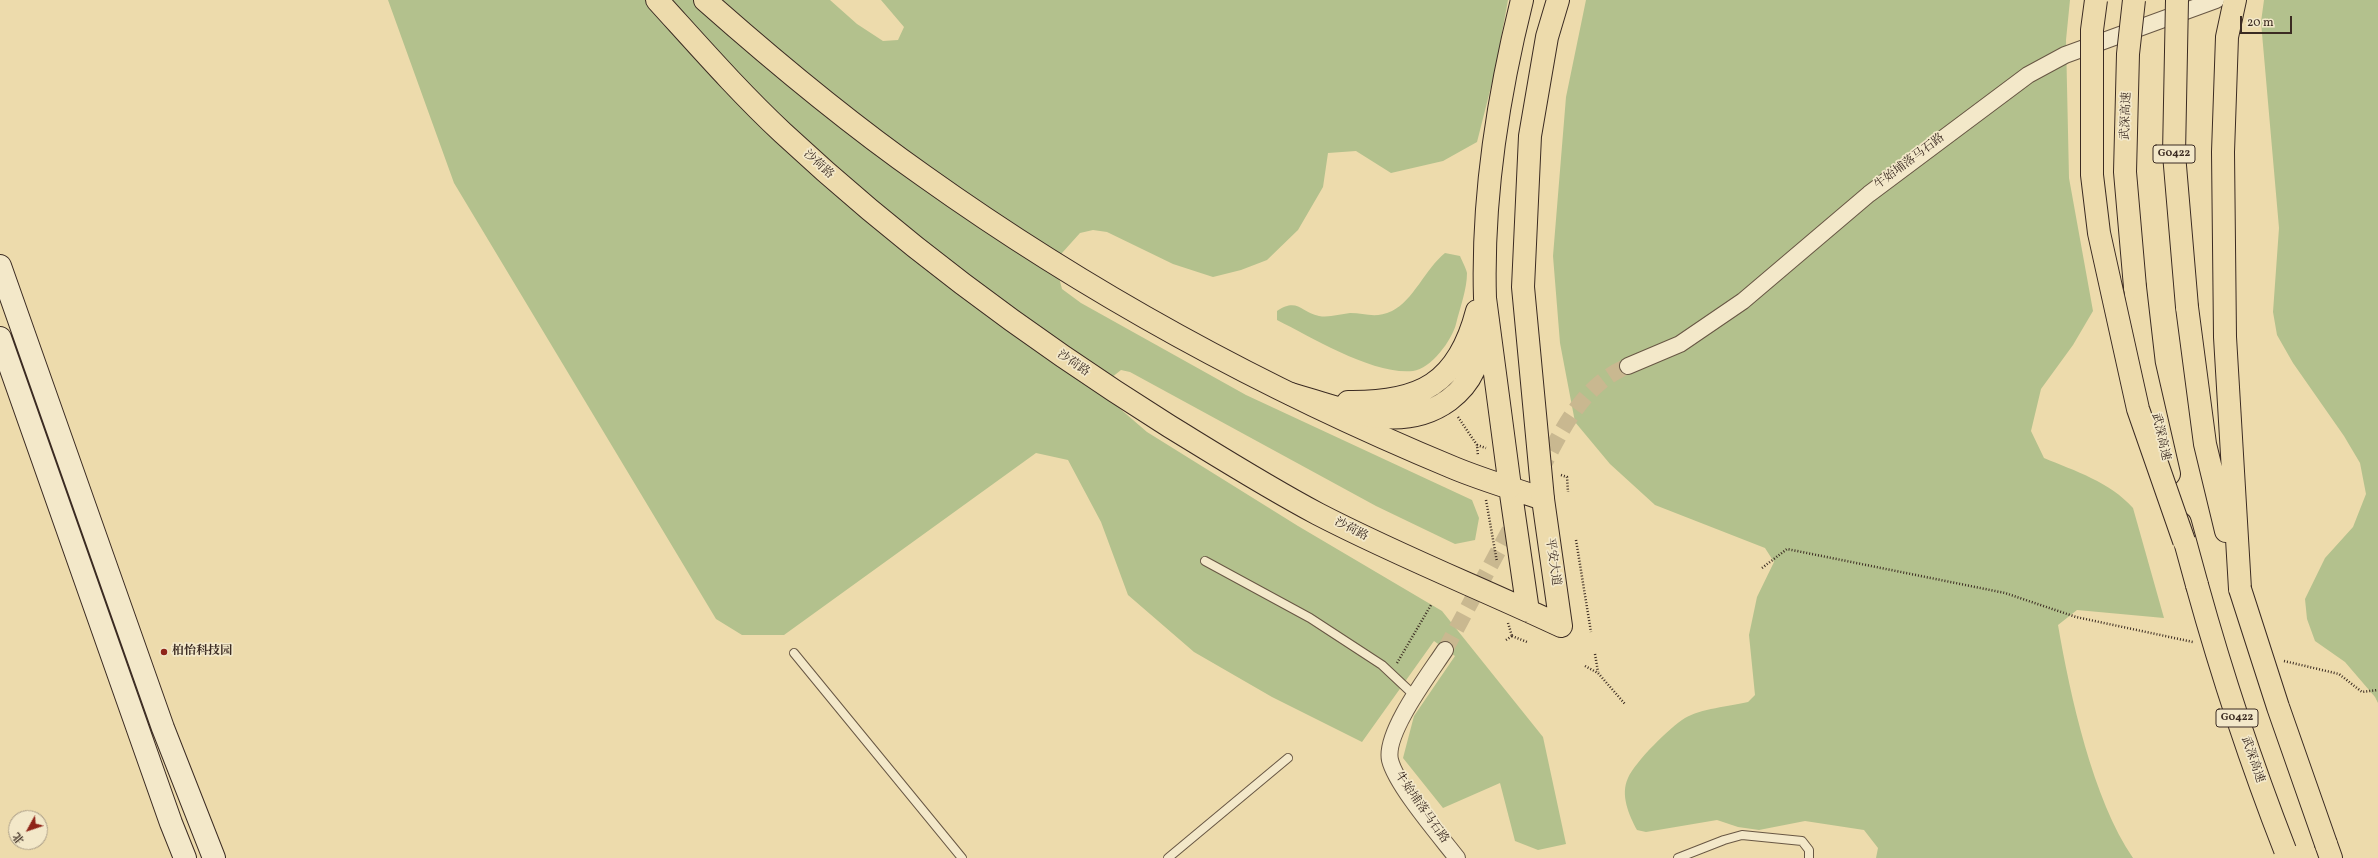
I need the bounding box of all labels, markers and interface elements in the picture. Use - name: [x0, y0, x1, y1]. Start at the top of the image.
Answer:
- scale bar: [2242, 8, 2294, 34]
- text: 20 m: [2247, 15, 2274, 31]
- street label: 武深高速: [2119, 92, 2135, 140]
- street label: 牛始埔落马石路: [1872, 131, 1948, 193]
- road number: G0422: [2153, 145, 2195, 163]
- street label: 沙荷路: [800, 148, 836, 182]
- street label: 沙荷路: [1054, 348, 1092, 380]
- street label: 武深高速: [2148, 412, 2172, 462]
- street label: 沙荷路: [1332, 515, 1370, 545]
- street label: 平安大道: [1542, 537, 1562, 587]
- place label: 柏怡科技园: [172, 645, 232, 659]
- marker: 柏怡科技园: [159, 647, 169, 657]
- road number: G0422: [2216, 709, 2258, 727]
- street label: 武深高速: [2237, 735, 2267, 785]
- street label: 牛始埔落马石路: [1391, 769, 1451, 847]
- north arrow: [8, 810, 48, 850]
- text: 北: [10, 828, 28, 846]

